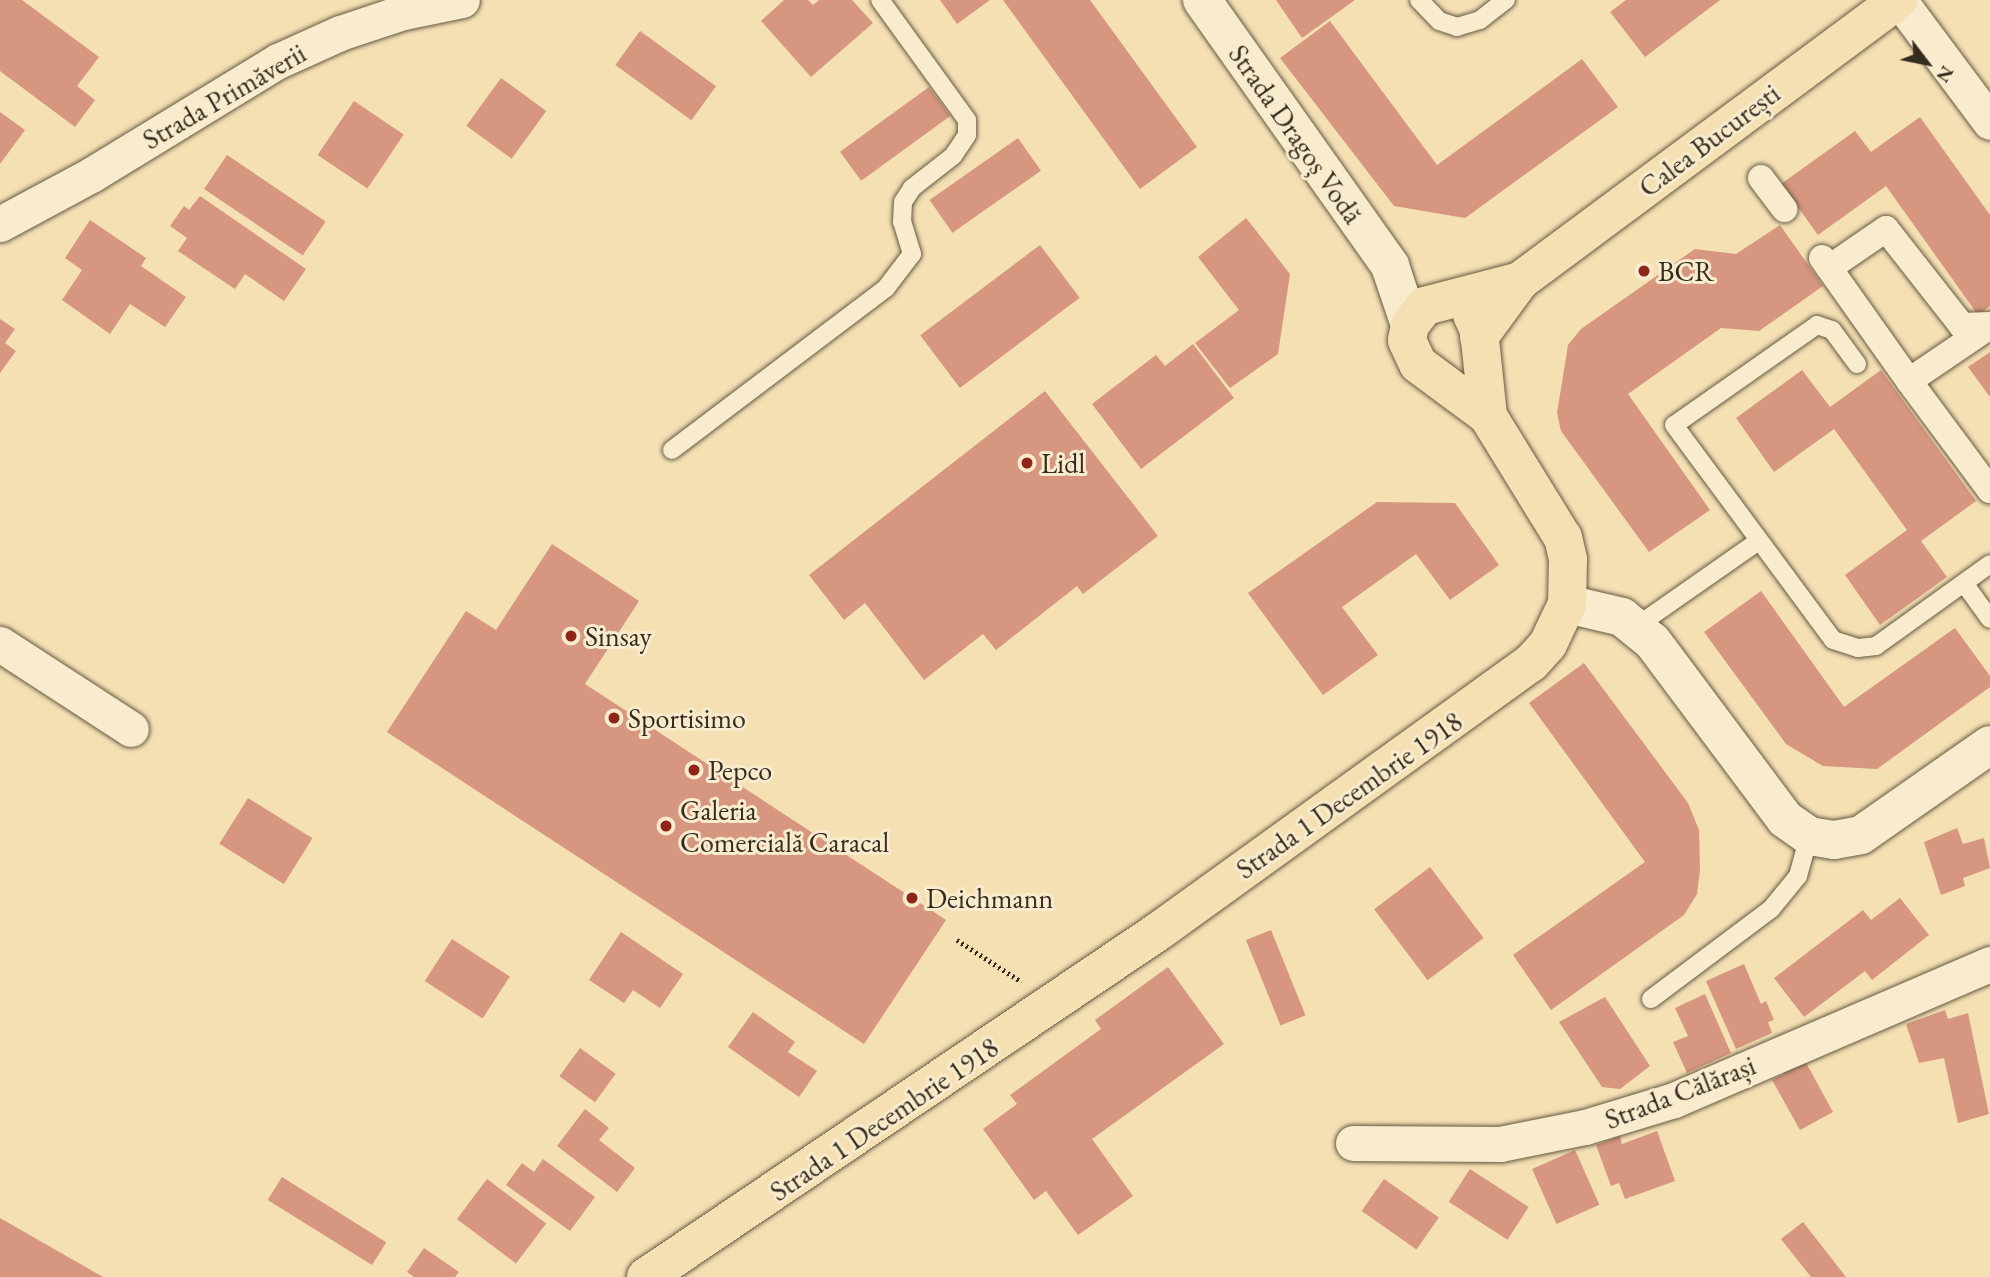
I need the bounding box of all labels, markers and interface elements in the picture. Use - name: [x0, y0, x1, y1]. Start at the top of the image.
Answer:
- north arrow: [1892, 28, 1962, 98]
- street label: Strada Primăverii: [136, 36, 312, 156]
- street label: Strada Dragoș Vodă: [1222, 38, 1370, 230]
- text: N: [1931, 61, 1960, 88]
- street label: Calea București: [1632, 76, 1786, 204]
- place label: BCR: [1658, 254, 1714, 288]
- marker: BCR: [1636, 263, 1652, 279]
- place label: Lidl: [1041, 446, 1085, 480]
- marker: Lidl: [1019, 455, 1035, 471]
- place label: Sinsay: [585, 619, 652, 653]
- marker: Sinsay: [563, 628, 579, 644]
- place label: Sportisimo: [628, 701, 746, 735]
- street label: Strada 1 Decembrie 1918: [1229, 704, 1469, 886]
- marker: Sportisimo: [606, 710, 622, 726]
- place label: Pepco: [708, 753, 772, 787]
- marker: Pepco: [686, 762, 702, 778]
- place label: Galeria Comercială Caracal: [680, 793, 889, 859]
- marker: Galeria Comercială Caracal: [658, 818, 674, 834]
- place label: Deichmann: [926, 881, 1053, 915]
- marker: Deichmann: [904, 890, 920, 906]
- street label: Strada 1 Decembrie 1918: [763, 1030, 1005, 1208]
- street label: Strada Călărași: [1600, 1048, 1760, 1136]

